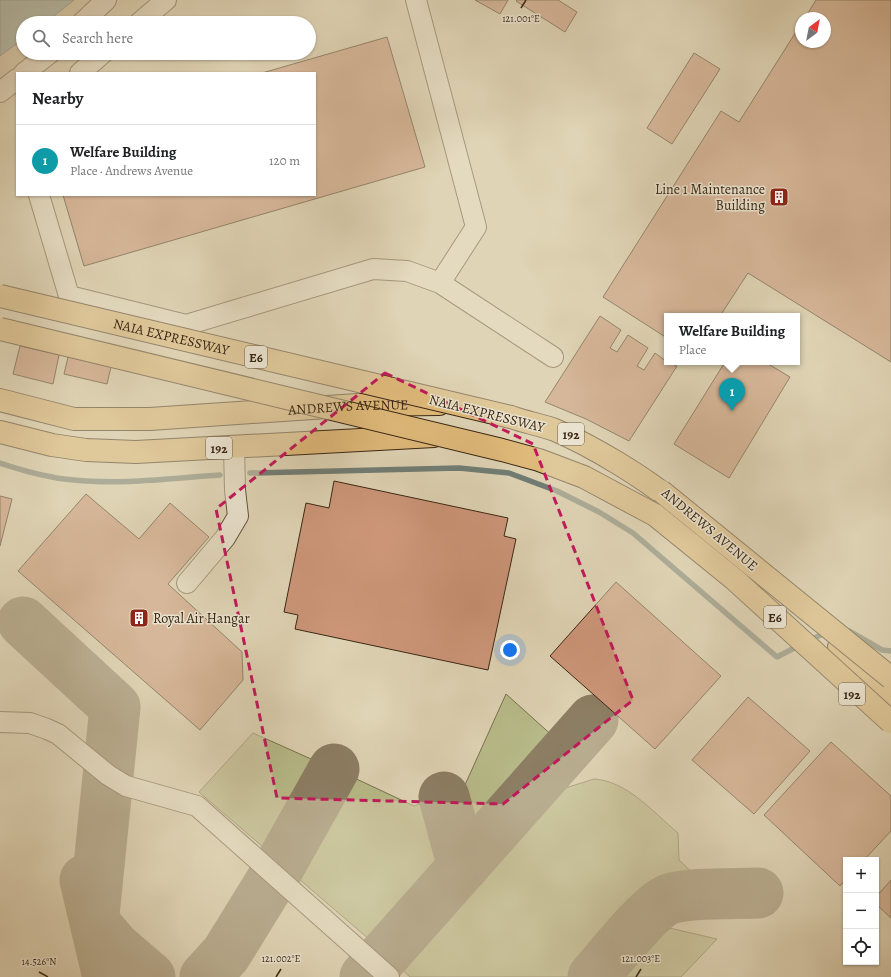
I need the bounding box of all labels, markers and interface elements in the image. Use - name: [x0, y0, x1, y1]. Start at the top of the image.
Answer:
- text: 121.001°E: [502, 12, 540, 25]
- north arrow: [795, 12, 831, 48]
- search box: [16, 16, 316, 60]
- icon: search: [30, 27, 52, 49]
- text: Search here: [62, 28, 133, 48]
- text: Nearby: [32, 87, 83, 110]
- text: Welfare Building: [70, 142, 176, 162]
- text: 1: [43, 152, 47, 169]
- text: 120 m: [269, 152, 300, 169]
- text: Place · Andrews Avenue: [70, 162, 193, 179]
- place label: Line 1 Maintenance Building: [655, 180, 765, 215]
- building icon: Line 1 Maintenance Building: [768, 186, 790, 208]
- popup: [664, 313, 800, 365]
- street label: NAIA EXPRESSWAY: [111, 314, 231, 360]
- text: Welfare Building: [679, 321, 785, 341]
- text: Place: [679, 341, 706, 358]
- road number: E6: [245, 346, 267, 368]
- pin: 1: [719, 378, 745, 411]
- street label: NAIA EXPRESSWAY: [427, 390, 547, 437]
- street label: ANDREWS AVENUE: [287, 395, 408, 420]
- road number: 192: [558, 423, 584, 445]
- road number: 192: [206, 437, 232, 459]
- street label: ANDREWS AVENUE: [657, 483, 762, 575]
- road number: E6: [764, 606, 786, 628]
- building icon: Royal Air Hangar: [128, 607, 150, 629]
- place label: Royal Air Hangar: [153, 609, 250, 628]
- your location: [500, 640, 520, 660]
- road number: 192: [839, 683, 865, 705]
- map controls: [843, 857, 879, 965]
- button: +: [843, 857, 879, 893]
- button: −: [843, 893, 879, 929]
- button: locate: [843, 929, 879, 965]
- text: 121.002°E: [262, 952, 301, 965]
- text: 121.003°E: [622, 952, 660, 965]
- text: 14.526°N: [22, 955, 56, 968]

